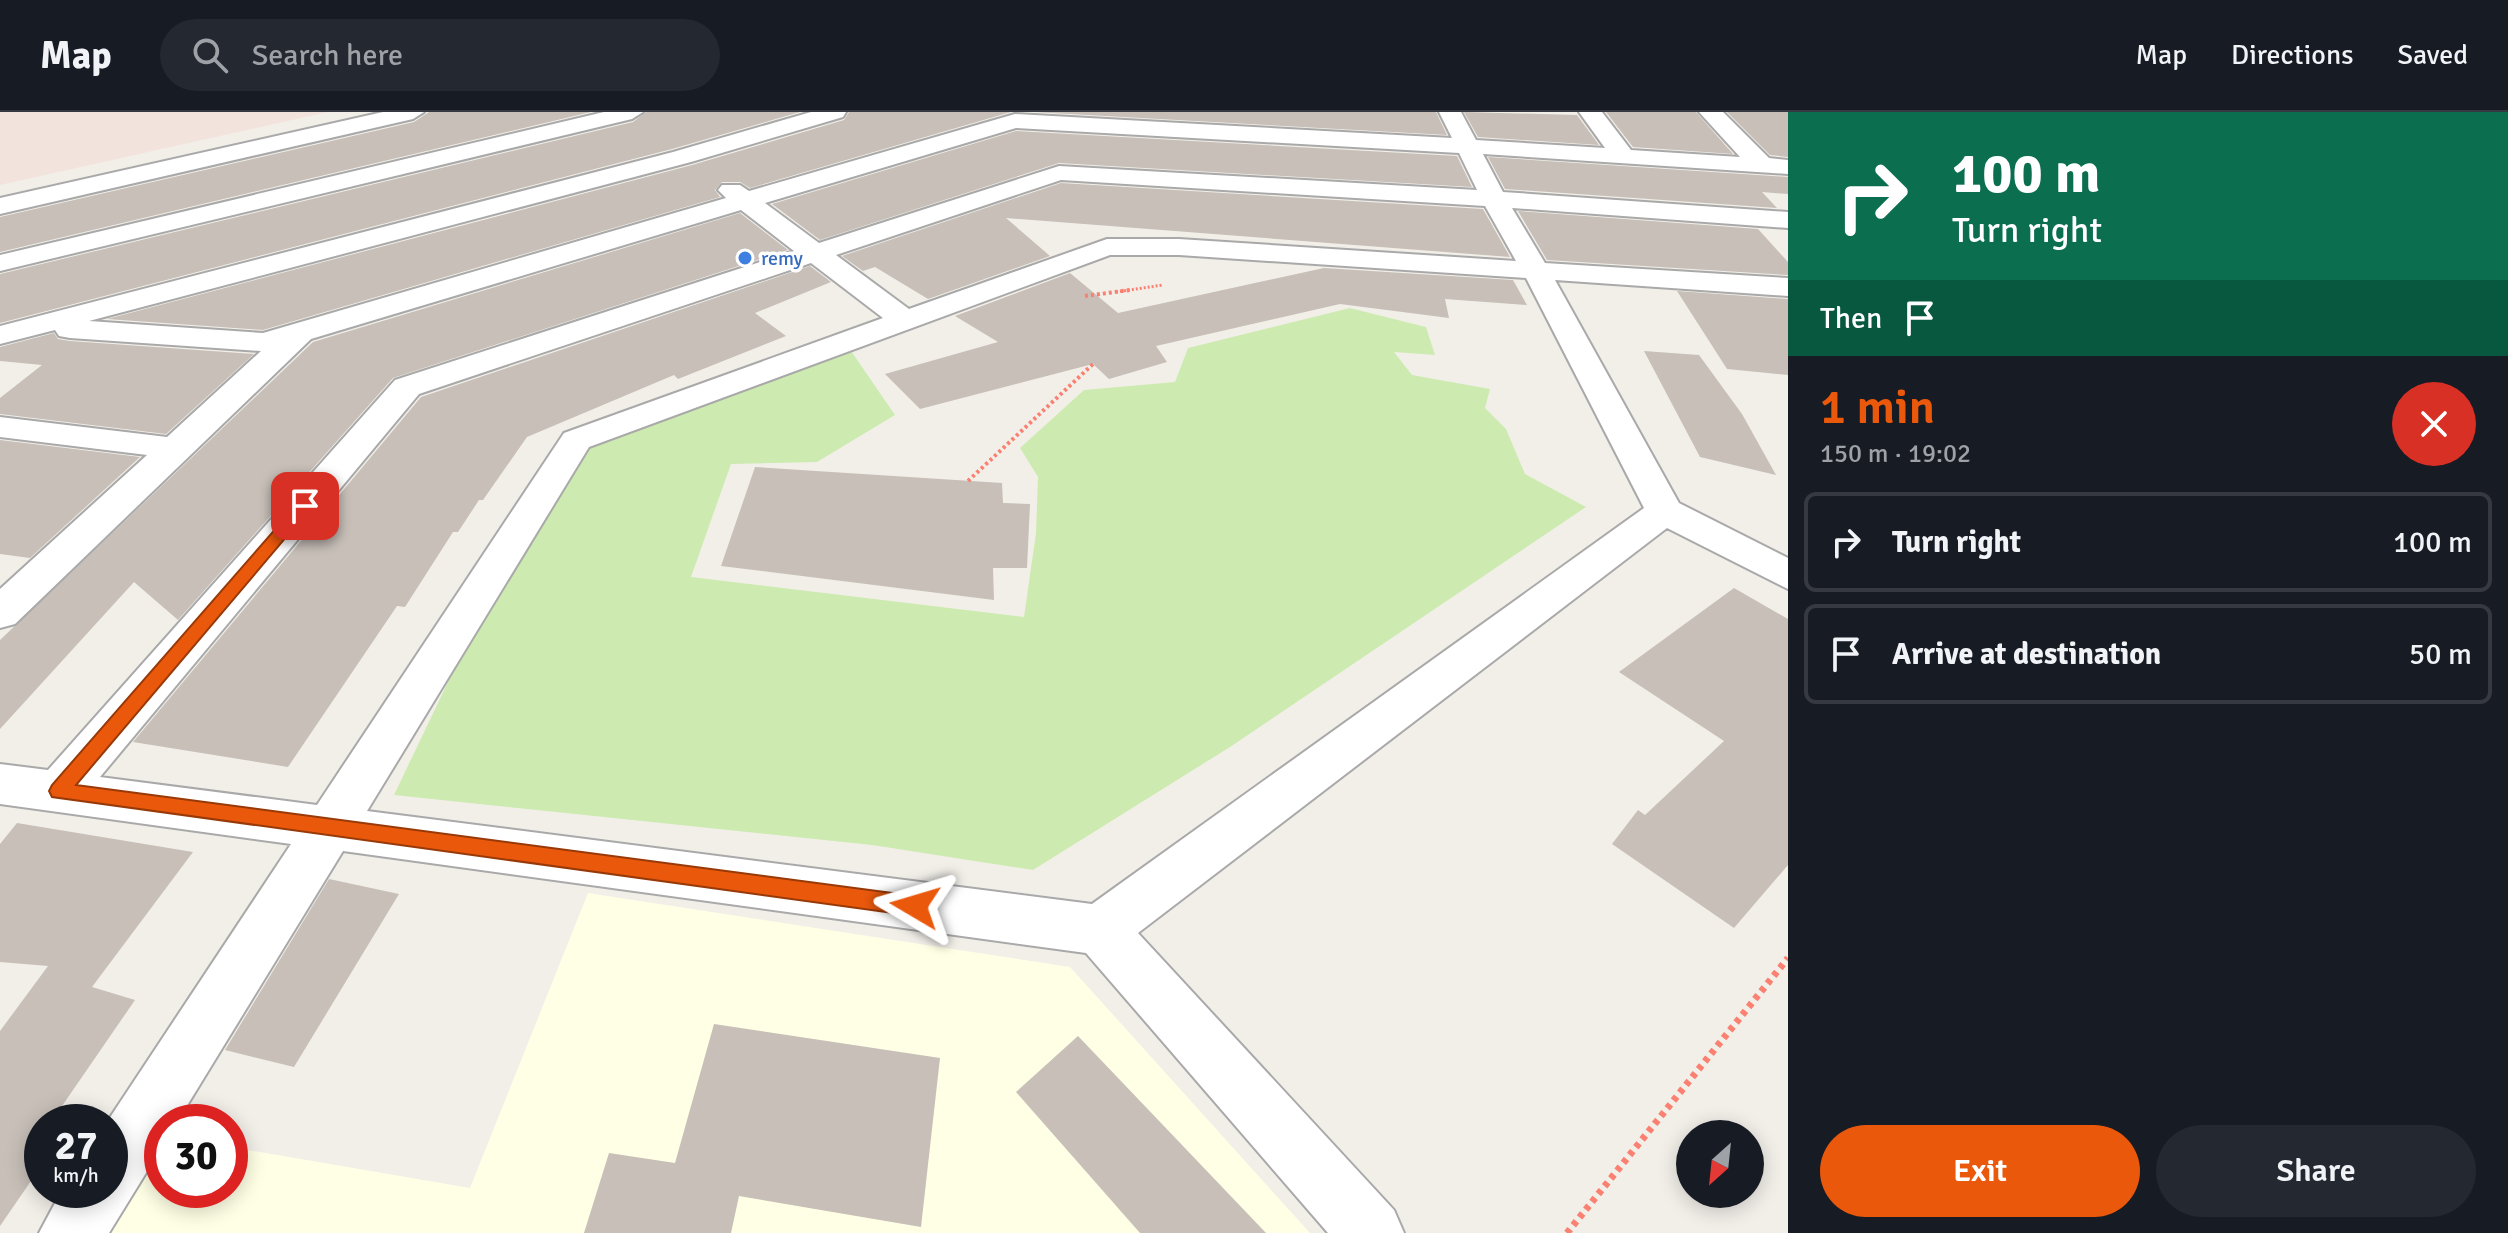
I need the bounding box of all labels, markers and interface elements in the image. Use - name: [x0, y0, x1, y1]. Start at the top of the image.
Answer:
- search box: [160, 19, 720, 91]
- text: Map: [40, 32, 112, 79]
- icon: search: [188, 33, 232, 77]
- text: Search here: [252, 37, 403, 74]
- text: Map: [2135, 38, 2187, 72]
- text: Directions: [2231, 38, 2353, 72]
- text: Saved: [2397, 38, 2468, 72]
- text: 100 m: [1952, 139, 2100, 208]
- icon: right: [1820, 144, 1924, 248]
- text: Turn right: [1952, 208, 2102, 253]
- place label: remy: [761, 246, 804, 271]
- marker: remy: [736, 249, 754, 267]
- icon: arrive: [1898, 296, 1942, 340]
- text: Then: [1820, 300, 1882, 337]
- text: 1 min: [1820, 378, 1935, 437]
- button: close: [2392, 382, 2476, 466]
- text: 150 m · 19:02: [1820, 438, 1971, 470]
- pin: [271, 472, 339, 540]
- icon: arrive: [283, 484, 327, 528]
- icon: right: [1824, 520, 1868, 564]
- text: Turn right: [1892, 524, 2021, 561]
- text: 100 m: [2393, 524, 2472, 561]
- icon: arrive: [1824, 632, 1868, 676]
- text: Arrive at destination: [1892, 636, 2161, 673]
- text: 50 m: [2409, 636, 2472, 673]
- position arrow: [873, 864, 957, 948]
- speed limit sign: 30: [144, 1104, 248, 1208]
- north arrow: [1676, 1120, 1764, 1208]
- map controls: [1676, 1120, 1764, 1208]
- text: 27: [54, 1121, 98, 1171]
- button: Exit: [1820, 1125, 2140, 1217]
- button: Share: [2156, 1125, 2476, 1217]
- text: km/h: [53, 1163, 99, 1188]

